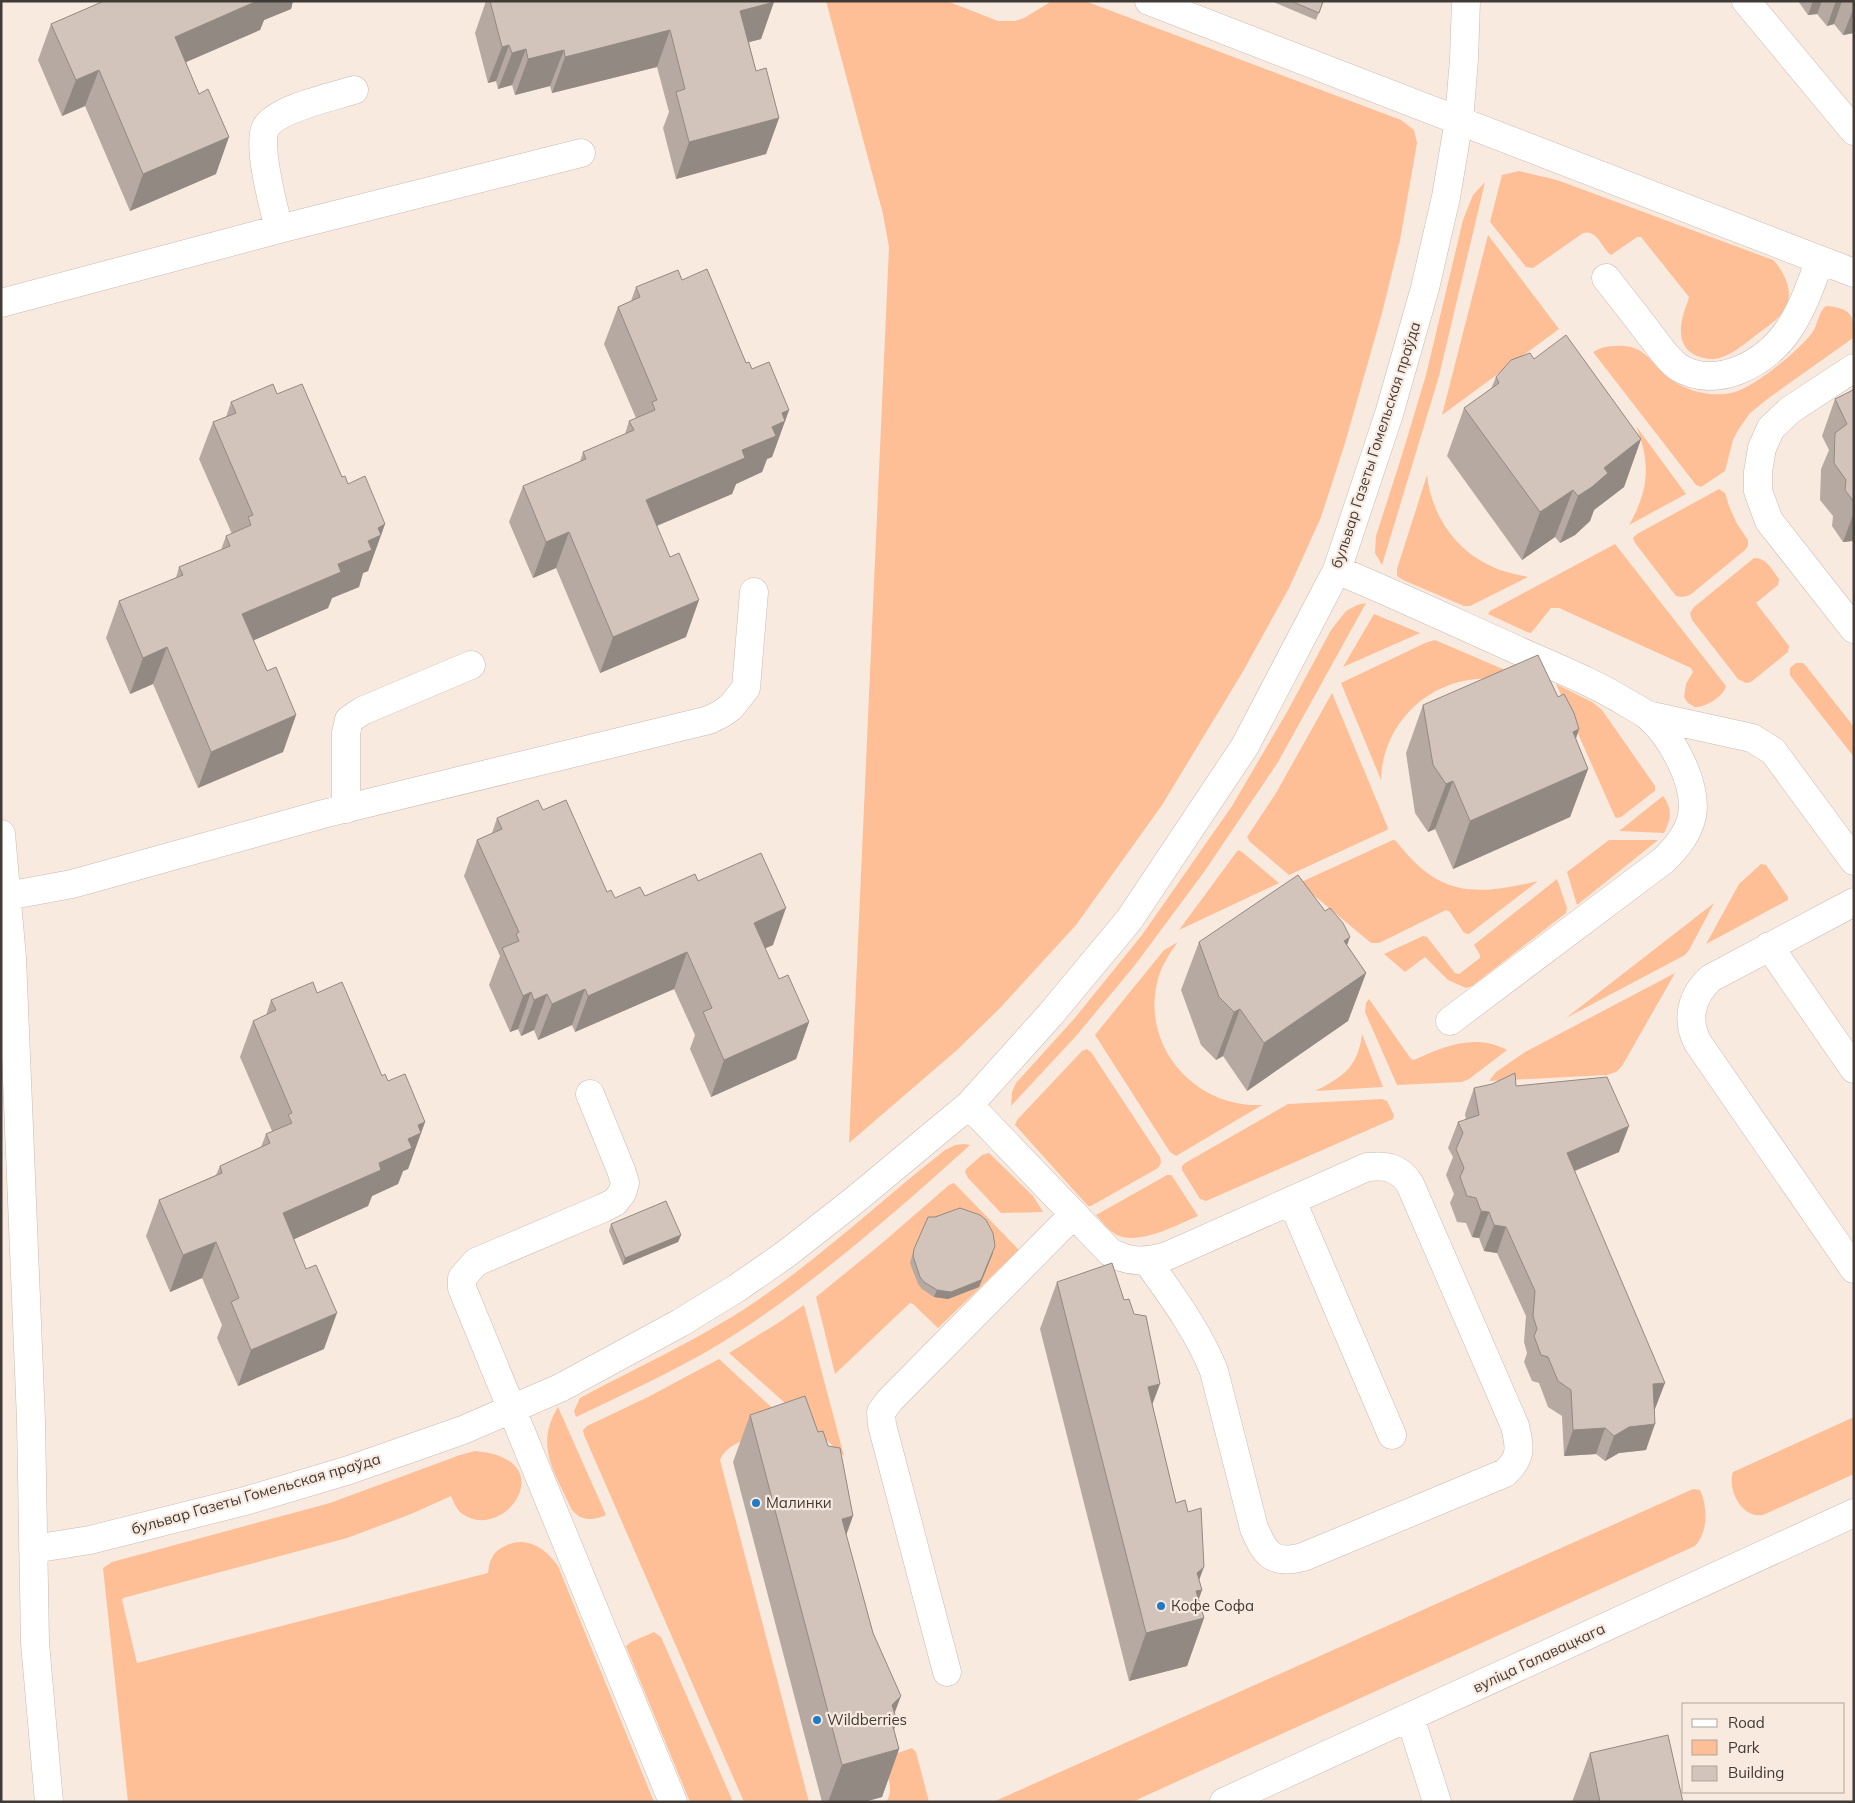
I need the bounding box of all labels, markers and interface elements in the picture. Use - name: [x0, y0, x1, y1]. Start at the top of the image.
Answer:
- street label: бульвар Газеты Гомельская праўда: [1327, 319, 1424, 571]
- street label: бульвар Газеты Гомельская праўда: [129, 1449, 383, 1538]
- place label: Малинки: [766, 1493, 832, 1512]
- marker: Малинки: [750, 1497, 762, 1509]
- place label: Кофе Софа: [1171, 1596, 1254, 1615]
- marker: Кофе Софа: [1155, 1600, 1167, 1612]
- street label: вуліца Галавацкага: [1470, 1619, 1608, 1697]
- legend: [1682, 1703, 1845, 1793]
- place label: Wildberries: [827, 1710, 907, 1729]
- text: Road: [1728, 1713, 1765, 1732]
- marker: Wildberries: [811, 1714, 823, 1726]
- text: Park: [1728, 1738, 1760, 1757]
- text: Building: [1728, 1763, 1784, 1782]

